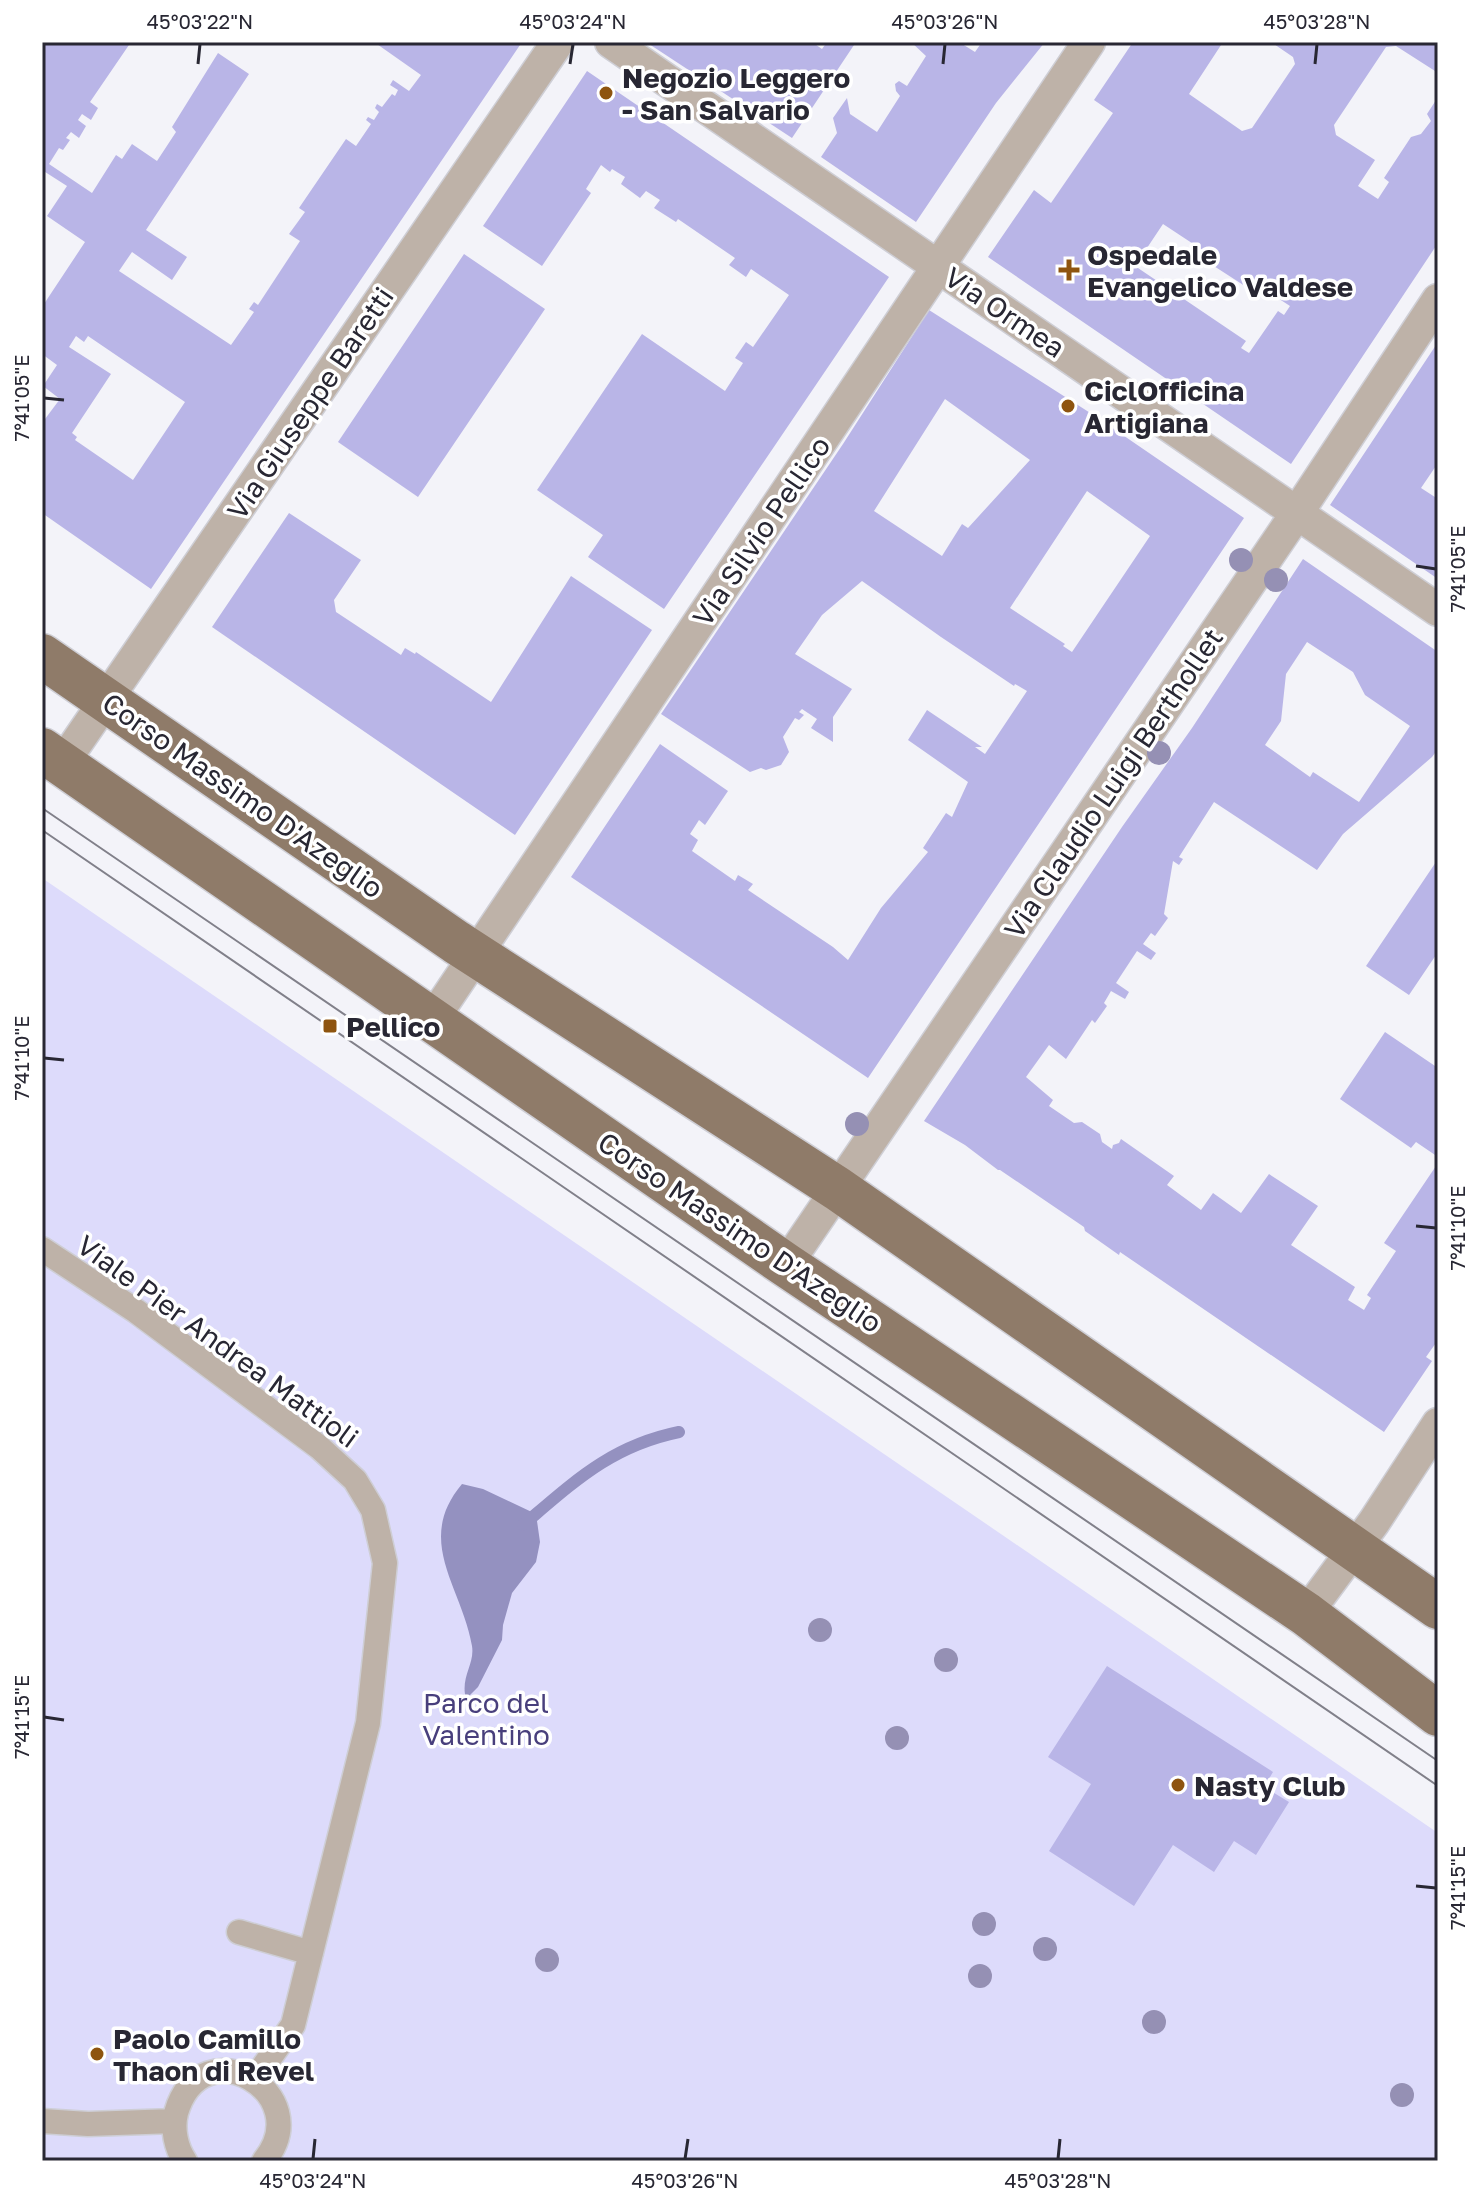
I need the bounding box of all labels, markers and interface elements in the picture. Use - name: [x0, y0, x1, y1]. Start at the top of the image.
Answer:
- text: 45°03'22"N: [147, 9, 253, 33]
- text: 45°03'24"N: [520, 9, 626, 33]
- text: 45°03'26"N: [892, 9, 998, 33]
- text: 45°03'28"N: [1264, 9, 1370, 33]
- place label: Negozio Leggero - San Salvario: [622, 61, 850, 126]
- marker: Negozio Leggero - San Salvario: [597, 84, 615, 102]
- place label: Ospedale Evangelico Valdese: [1087, 238, 1353, 303]
- marker: Ospedale Evangelico Valdese: [1058, 259, 1080, 281]
- street label: Via Ormea: [939, 260, 1071, 364]
- street label: Via Giuseppe Baretti: [220, 281, 400, 525]
- text: 7°41'05"E: [9, 355, 33, 441]
- place label: CiclOfficina Artigiana: [1084, 374, 1244, 439]
- marker: CiclOfficina Artigiana: [1059, 397, 1077, 415]
- street label: Via Silvio Pellico: [685, 430, 837, 632]
- text: 7°41'05"E: [1445, 526, 1469, 612]
- street label: Via Claudio Luigi Berthollet: [997, 622, 1229, 944]
- street label: Corso Massimo D'Azeglio: [96, 686, 390, 904]
- place label: Pellico: [346, 1010, 440, 1043]
- text: 7°41'10"E: [9, 1016, 33, 1101]
- marker: Pellico: [321, 1017, 339, 1035]
- street label: Corso Massimo D'Azeglio: [592, 1125, 888, 1339]
- text: 7°41'10"E: [1445, 1186, 1469, 1271]
- street label: Viale Pier Andrea Mattioli: [71, 1228, 365, 1454]
- text: 7°41'15"E: [9, 1675, 33, 1759]
- park label: Parco del Valentino: [422, 1686, 550, 1751]
- place label: Nasty Club: [1194, 1769, 1345, 1802]
- marker: Nasty Club: [1169, 1776, 1187, 1794]
- text: 7°41'15"E: [1445, 1846, 1469, 1930]
- place label: Paolo Camillo Thaon di Revel: [113, 2022, 314, 2087]
- marker: Paolo Camillo Thaon di Revel: [88, 2045, 106, 2063]
- text: 45°03'24"N: [260, 2168, 366, 2192]
- text: 45°03'26"N: [632, 2168, 738, 2192]
- text: 45°03'28"N: [1005, 2168, 1111, 2192]

